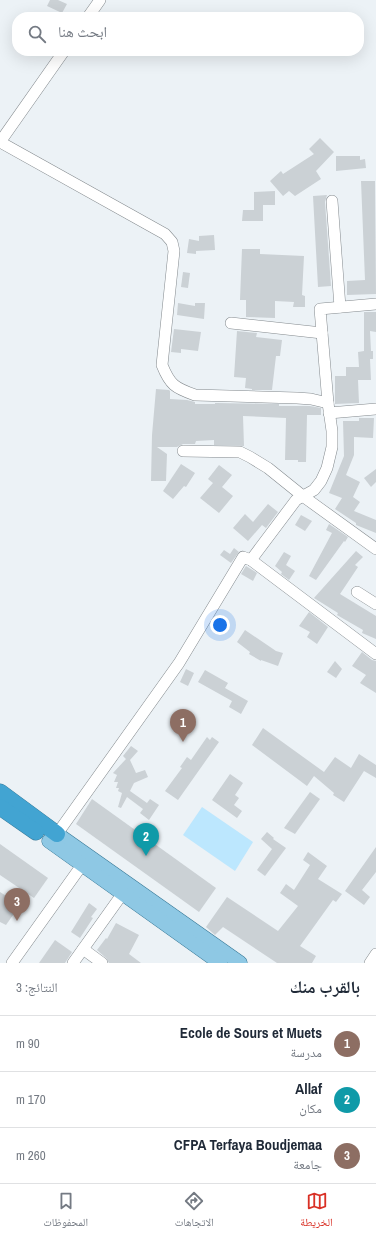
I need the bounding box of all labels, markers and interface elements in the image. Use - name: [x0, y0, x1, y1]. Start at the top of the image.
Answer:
- search box: [12, 12, 364, 56]
- text: ابحث هنا: [58, 21, 107, 42]
- icon: search: [26, 23, 48, 45]
- your location: [210, 615, 230, 635]
- pin: 1: [170, 709, 196, 742]
- pin: 2: [133, 823, 159, 856]
- pin: 3: [4, 888, 30, 921]
- text: بالقرب منك: [290, 975, 360, 998]
- text: النتائج: 3: [16, 979, 58, 996]
- text: Ecole de Sours et Muets: [180, 1022, 322, 1043]
- text: 90 m: [16, 1035, 40, 1052]
- text: 1: [344, 1035, 350, 1052]
- text: مدرسة: [290, 1044, 322, 1061]
- text: Allaf: [295, 1078, 322, 1099]
- text: 170 m: [16, 1091, 46, 1108]
- text: 2: [344, 1091, 350, 1108]
- text: مكان: [299, 1100, 322, 1117]
- text: CFPA Terfaya Boudjemaa: [174, 1134, 322, 1155]
- text: 260 m: [16, 1147, 46, 1164]
- text: 3: [344, 1147, 350, 1164]
- text: جامعة: [293, 1156, 322, 1173]
- tab: المحفوظات: [43, 1190, 88, 1233]
- tab: الاتجاهات: [175, 1190, 214, 1233]
- tab: الخريطة: [300, 1190, 333, 1233]

